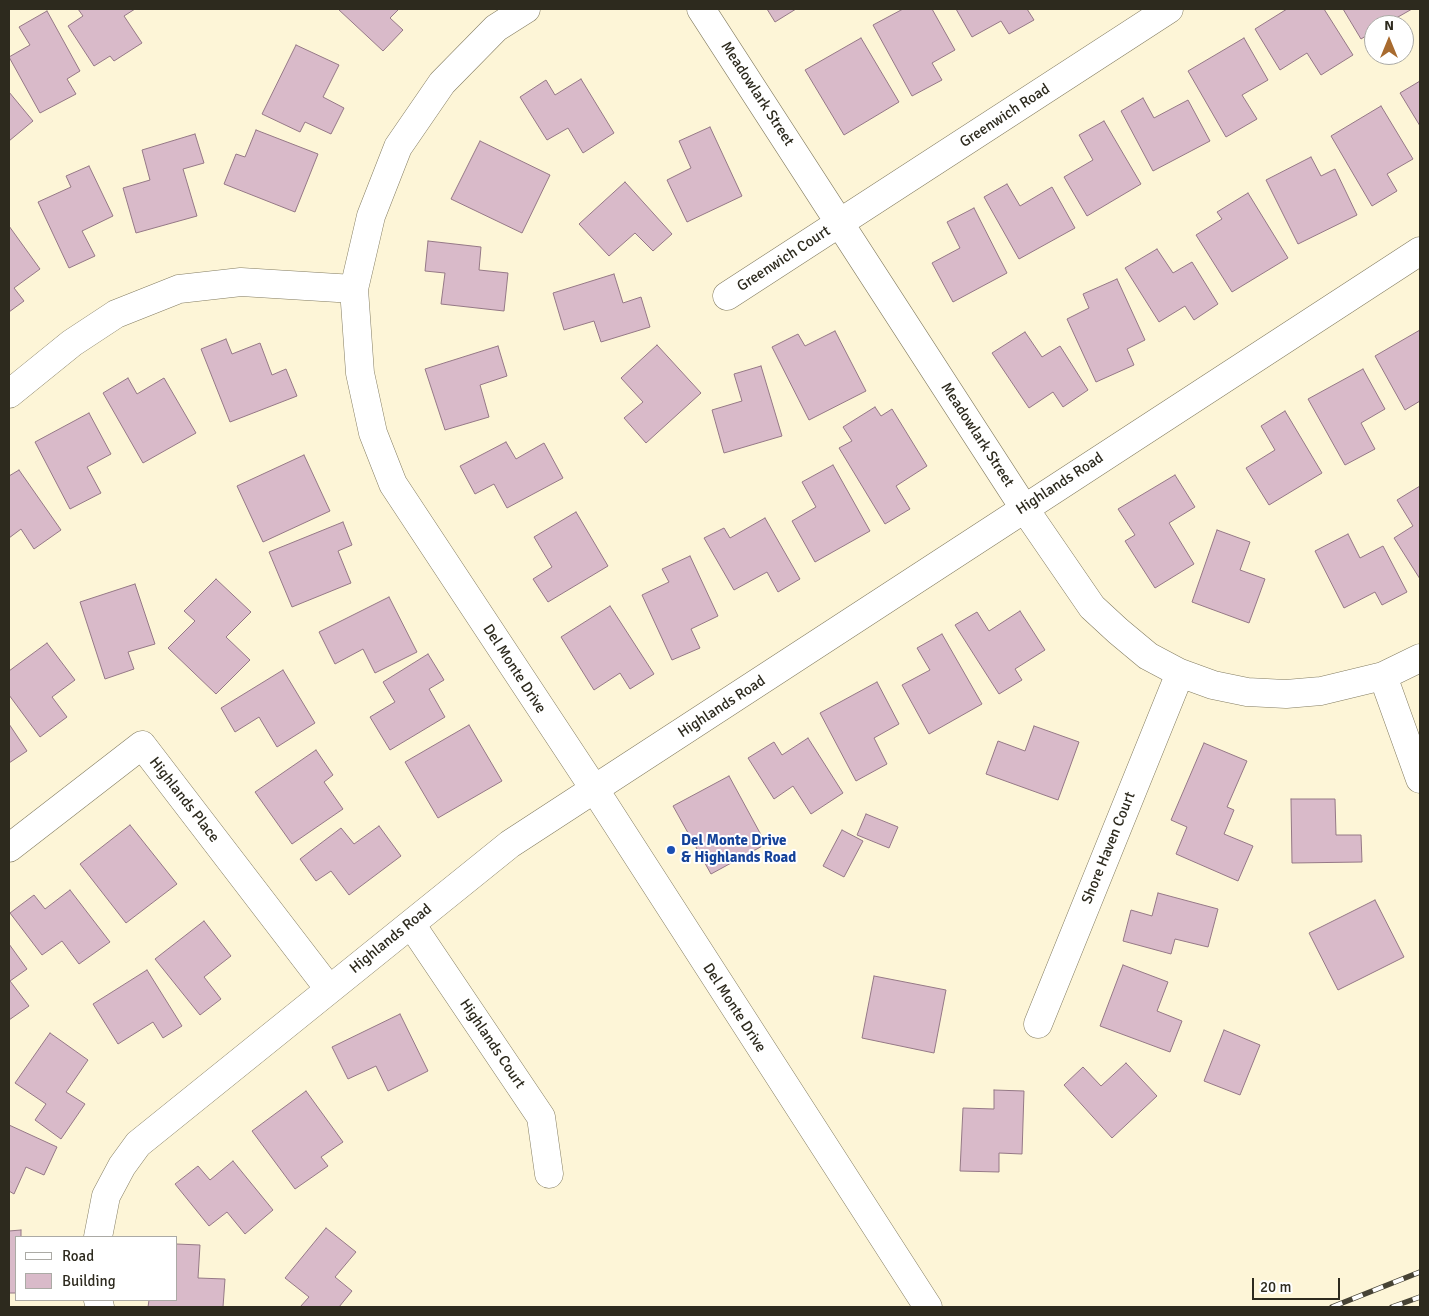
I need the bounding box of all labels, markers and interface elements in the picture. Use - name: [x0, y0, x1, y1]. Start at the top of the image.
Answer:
- north arrow: [1364, 15, 1414, 65]
- text: N: [1384, 17, 1394, 34]
- street label: Meadowlark Street: [716, 38, 798, 150]
- street label: Greenwich Road: [957, 80, 1053, 152]
- street label: Greenwich Court: [734, 222, 834, 296]
- street label: Meadowlark Street: [936, 379, 1018, 491]
- street label: Highlands Road: [1013, 449, 1107, 519]
- street label: Del Monte Drive: [479, 621, 549, 717]
- street label: Highlands Road: [675, 672, 769, 742]
- street label: Highlands Place: [145, 754, 223, 846]
- street label: Shore Haven Court: [1078, 789, 1140, 907]
- place label: Del Monte Drive & Highlands Road: [681, 832, 796, 867]
- marker: Del Monte Drive & Highlands Road: [665, 844, 677, 856]
- street label: Highlands Road: [346, 900, 436, 978]
- street label: Del Monte Drive: [699, 960, 769, 1056]
- street label: Highlands Court: [455, 996, 529, 1092]
- legend: [15, 1236, 178, 1301]
- text: Road: [62, 1247, 94, 1265]
- scale bar: [1254, 1268, 1342, 1300]
- text: Building: [62, 1272, 116, 1290]
- text: 20 m: [1260, 1278, 1291, 1296]

